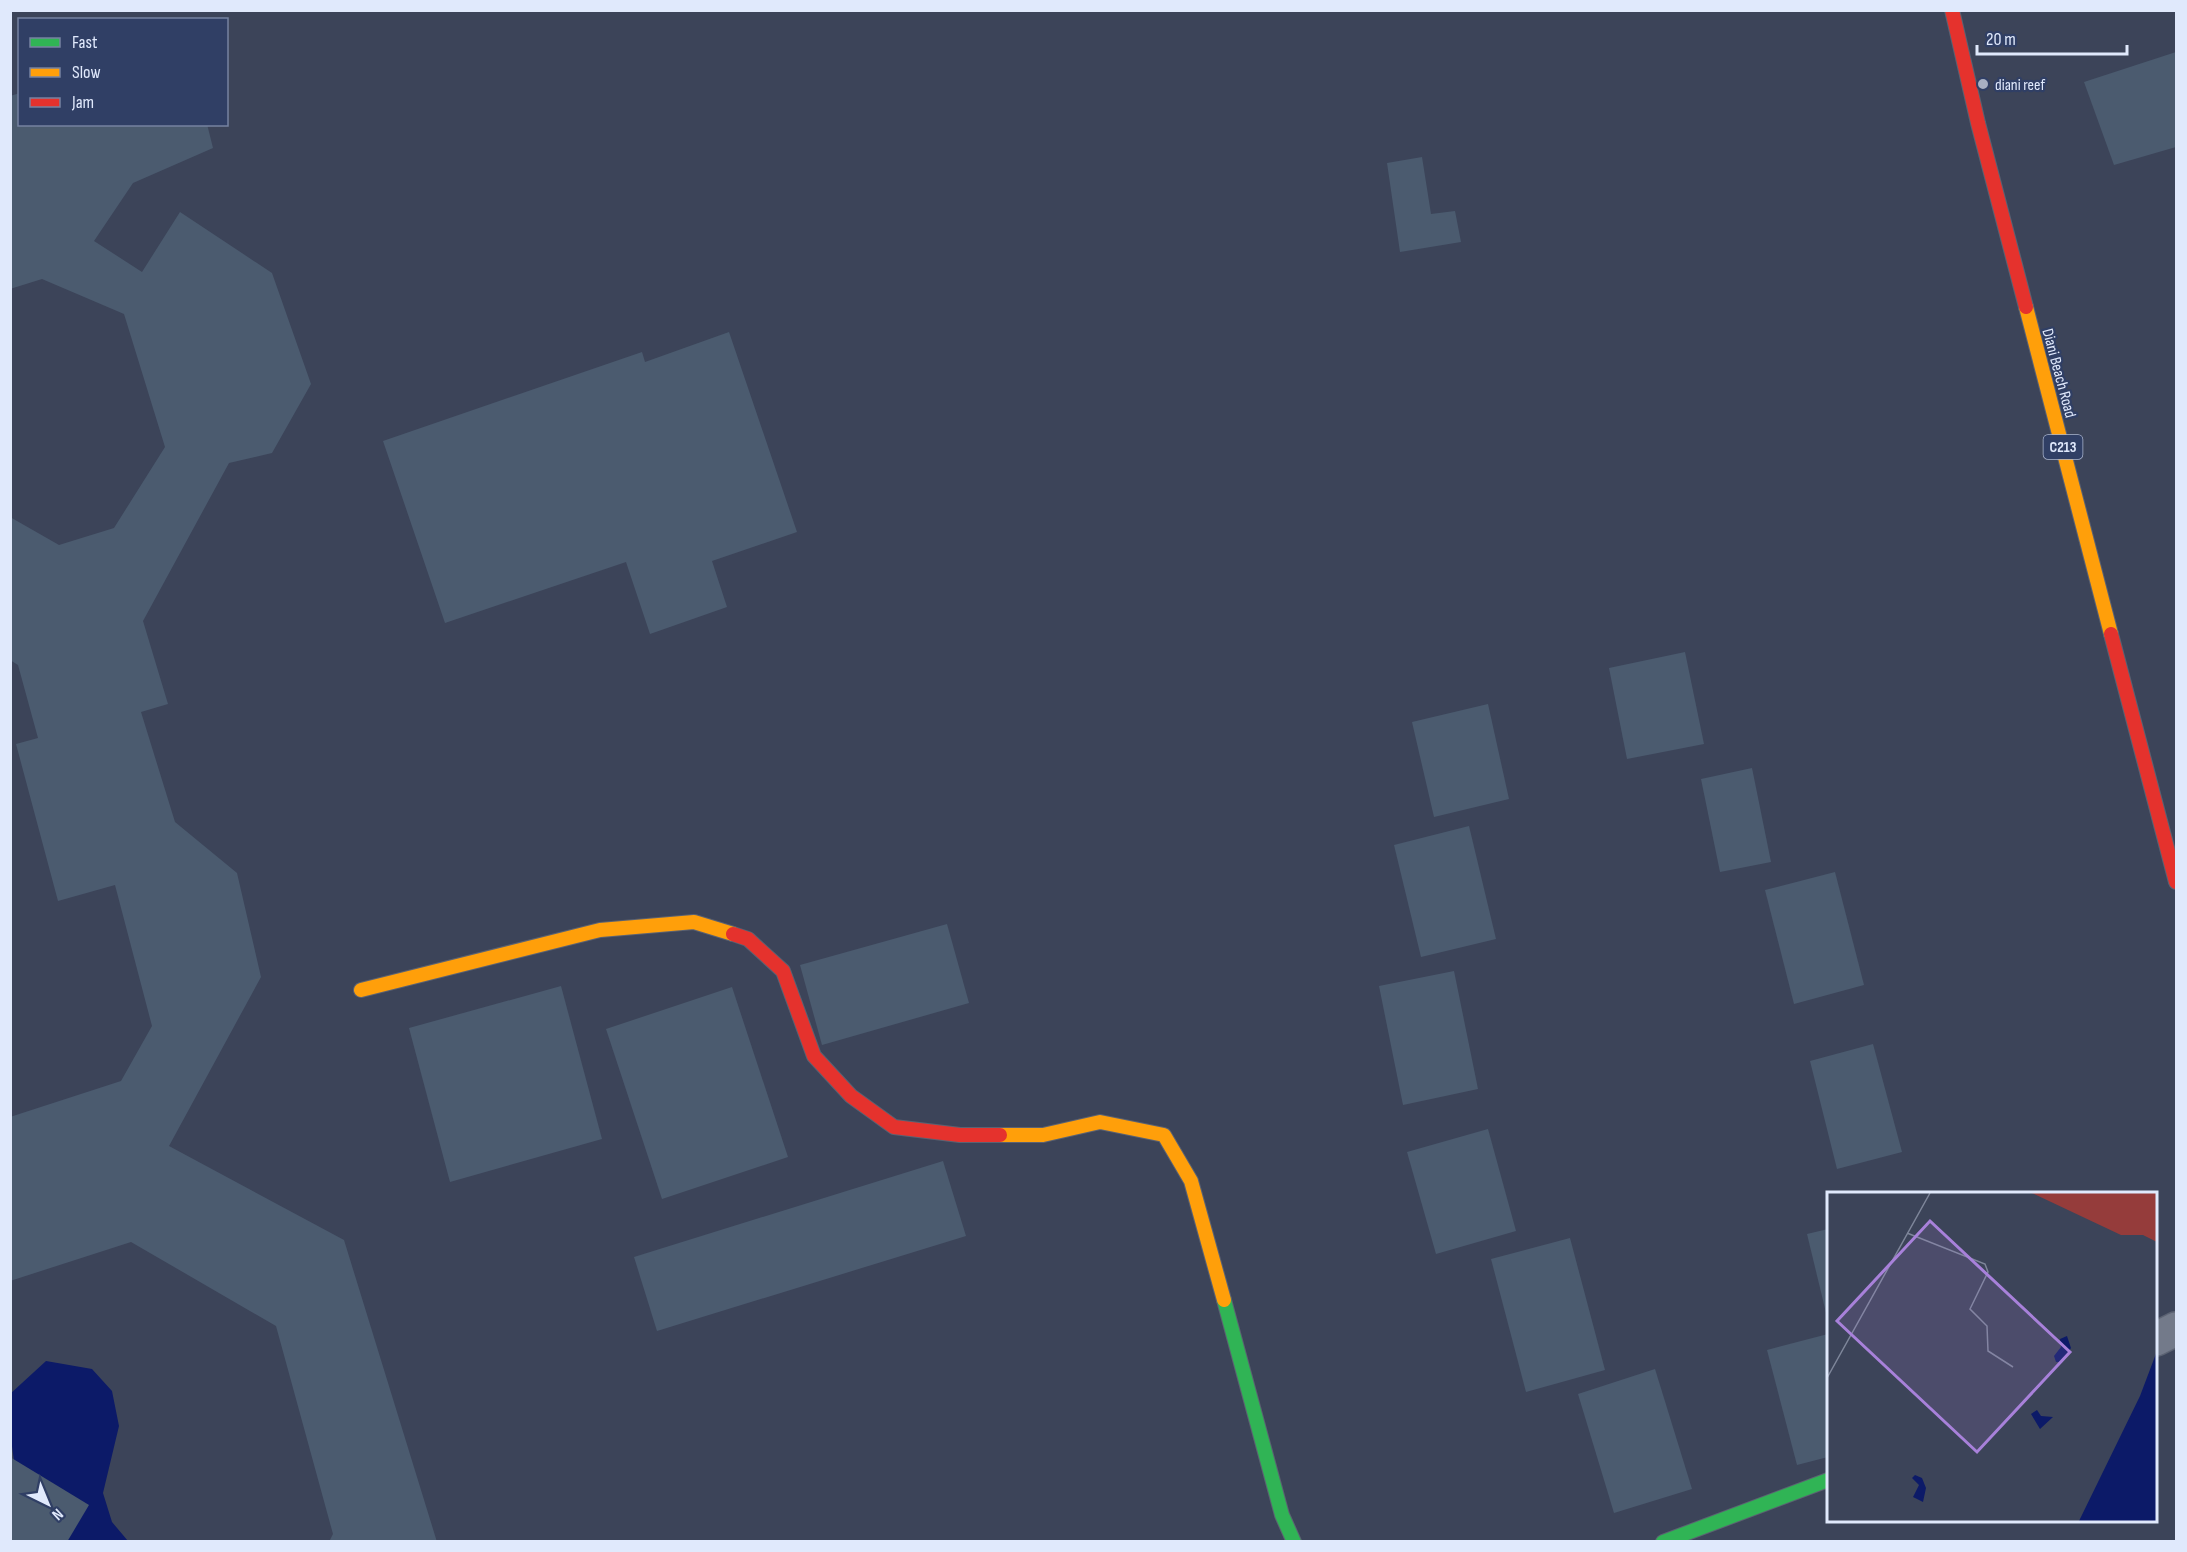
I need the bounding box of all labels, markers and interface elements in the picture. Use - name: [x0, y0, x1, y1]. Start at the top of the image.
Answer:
- legend: [18, 18, 228, 126]
- scale bar: [1977, 18, 2127, 56]
- text: 20 m: [1986, 29, 2016, 50]
- text: Fast: [72, 32, 98, 53]
- text: Slow: [72, 62, 101, 83]
- place label: diani reef: [1995, 76, 2045, 95]
- marker: diani reef: [1976, 77, 1990, 91]
- text: Jam: [71, 92, 94, 113]
- street label: Diani Beach Road: [2038, 327, 2080, 420]
- road number: C213: [2044, 435, 2082, 459]
- inset map: [1827, 1192, 2157, 1522]
- north arrow: [18, 1474, 78, 1534]
- text: N: [48, 1504, 67, 1524]

